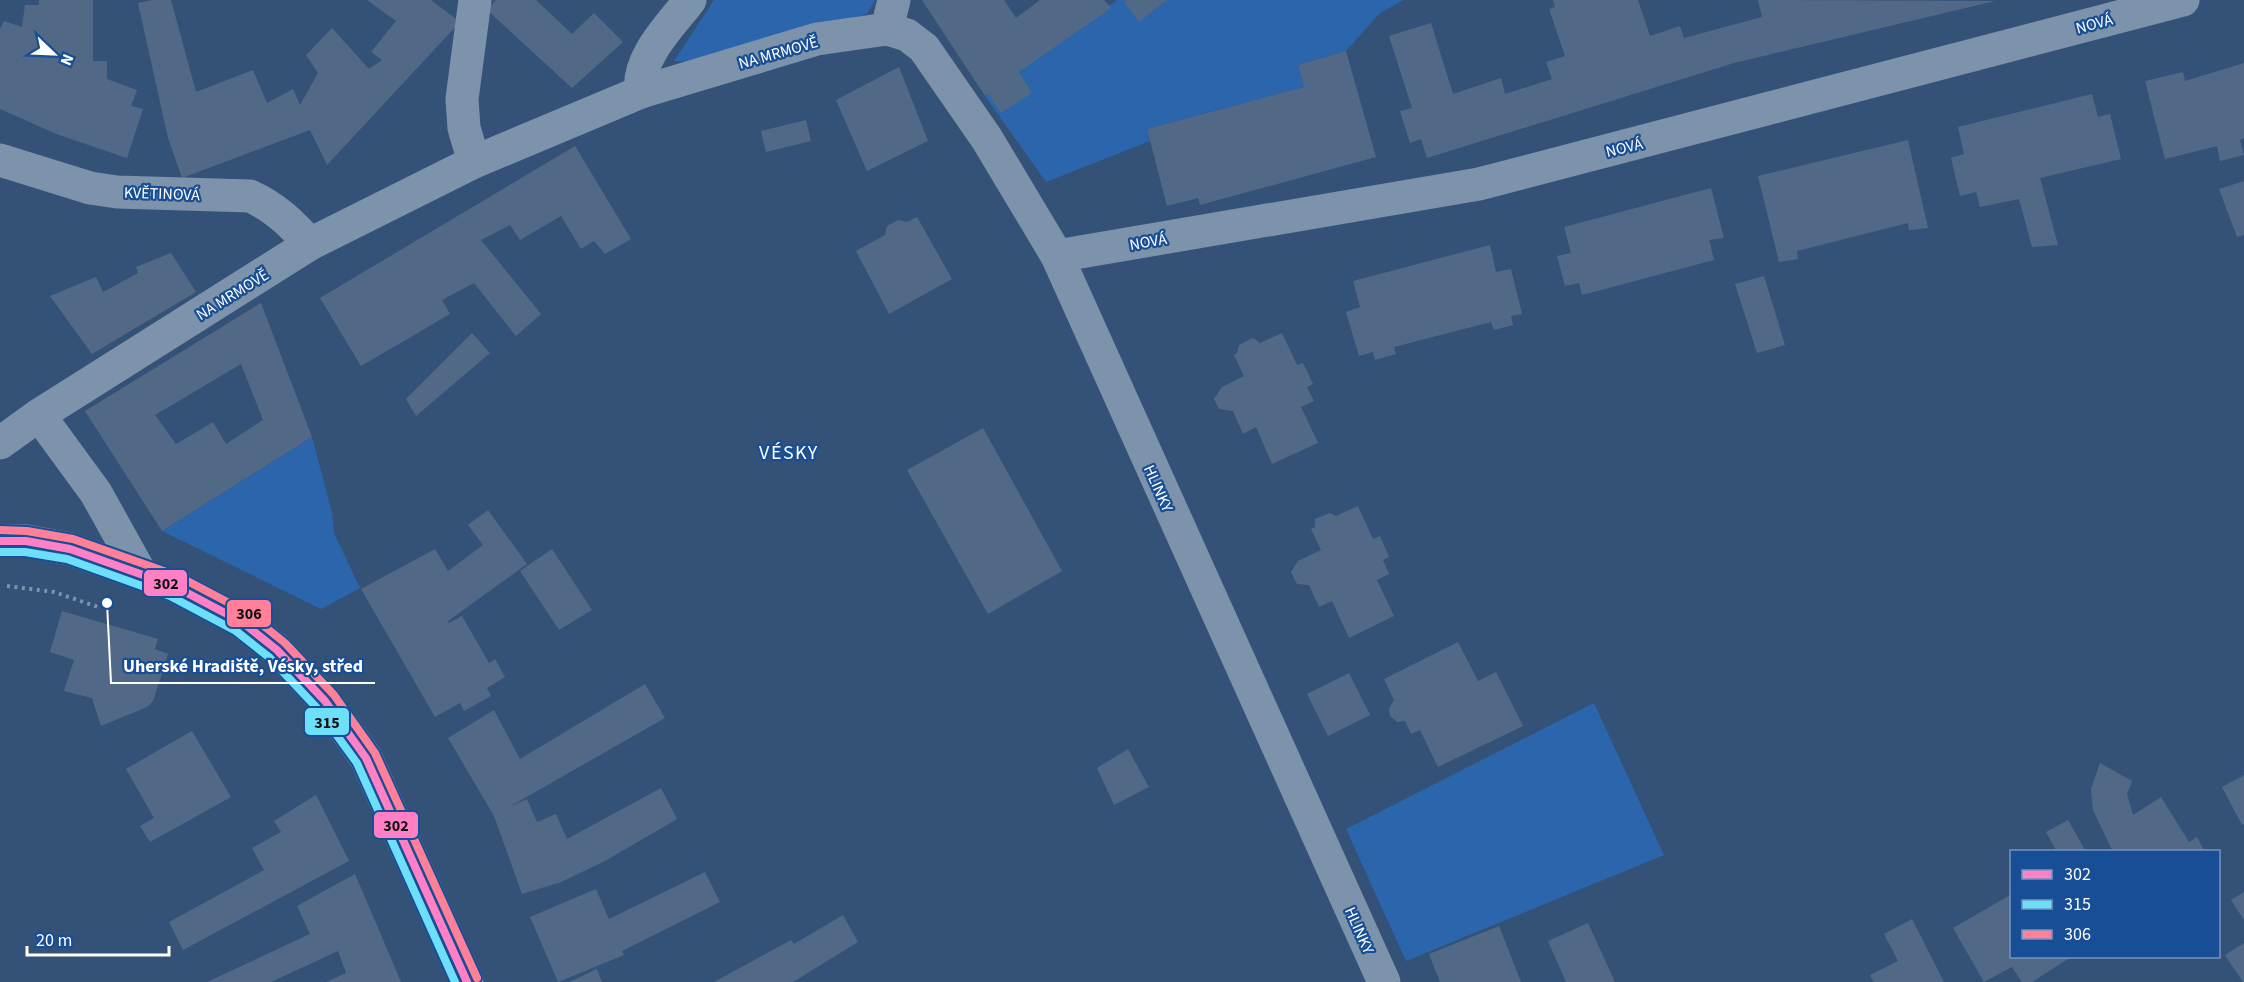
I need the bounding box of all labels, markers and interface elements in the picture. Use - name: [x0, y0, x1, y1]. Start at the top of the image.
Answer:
- street label: NOVÁ: [2073, 8, 2116, 39]
- north arrow: [24, 24, 84, 84]
- street label: NA MRMOVĚ: [736, 31, 821, 75]
- text: N: [55, 50, 79, 69]
- street label: NOVÁ: [1603, 133, 1645, 163]
- street label: KVĚTINOVÁ: [124, 182, 201, 206]
- street label: NOVÁ: [1128, 228, 1169, 256]
- street label: NA MRMOVĚ: [192, 264, 273, 326]
- district label: VÉSKY: [759, 439, 819, 467]
- street label: HLINKY: [1138, 461, 1178, 516]
- line badge: 302: [143, 569, 188, 597]
- text: 302: [153, 573, 179, 595]
- line badge: 306: [226, 599, 272, 628]
- text: 306: [236, 603, 262, 625]
- callout: Uherské Hradiště, Vésky, střed: [111, 647, 375, 683]
- text: Uherské Hradiště, Vésky, střed: [123, 654, 363, 679]
- line badge: 315: [304, 707, 350, 736]
- text: 315: [314, 712, 340, 734]
- line badge: 302: [373, 811, 419, 839]
- text: 302: [383, 815, 409, 837]
- legend: [2010, 850, 2220, 958]
- text: 302: [2064, 862, 2091, 887]
- text: 315: [2064, 892, 2091, 917]
- street label: HLINKY: [1339, 903, 1379, 958]
- scale bar: [27, 919, 170, 957]
- text: 306: [2064, 922, 2091, 947]
- text: 20 m: [36, 928, 72, 953]

